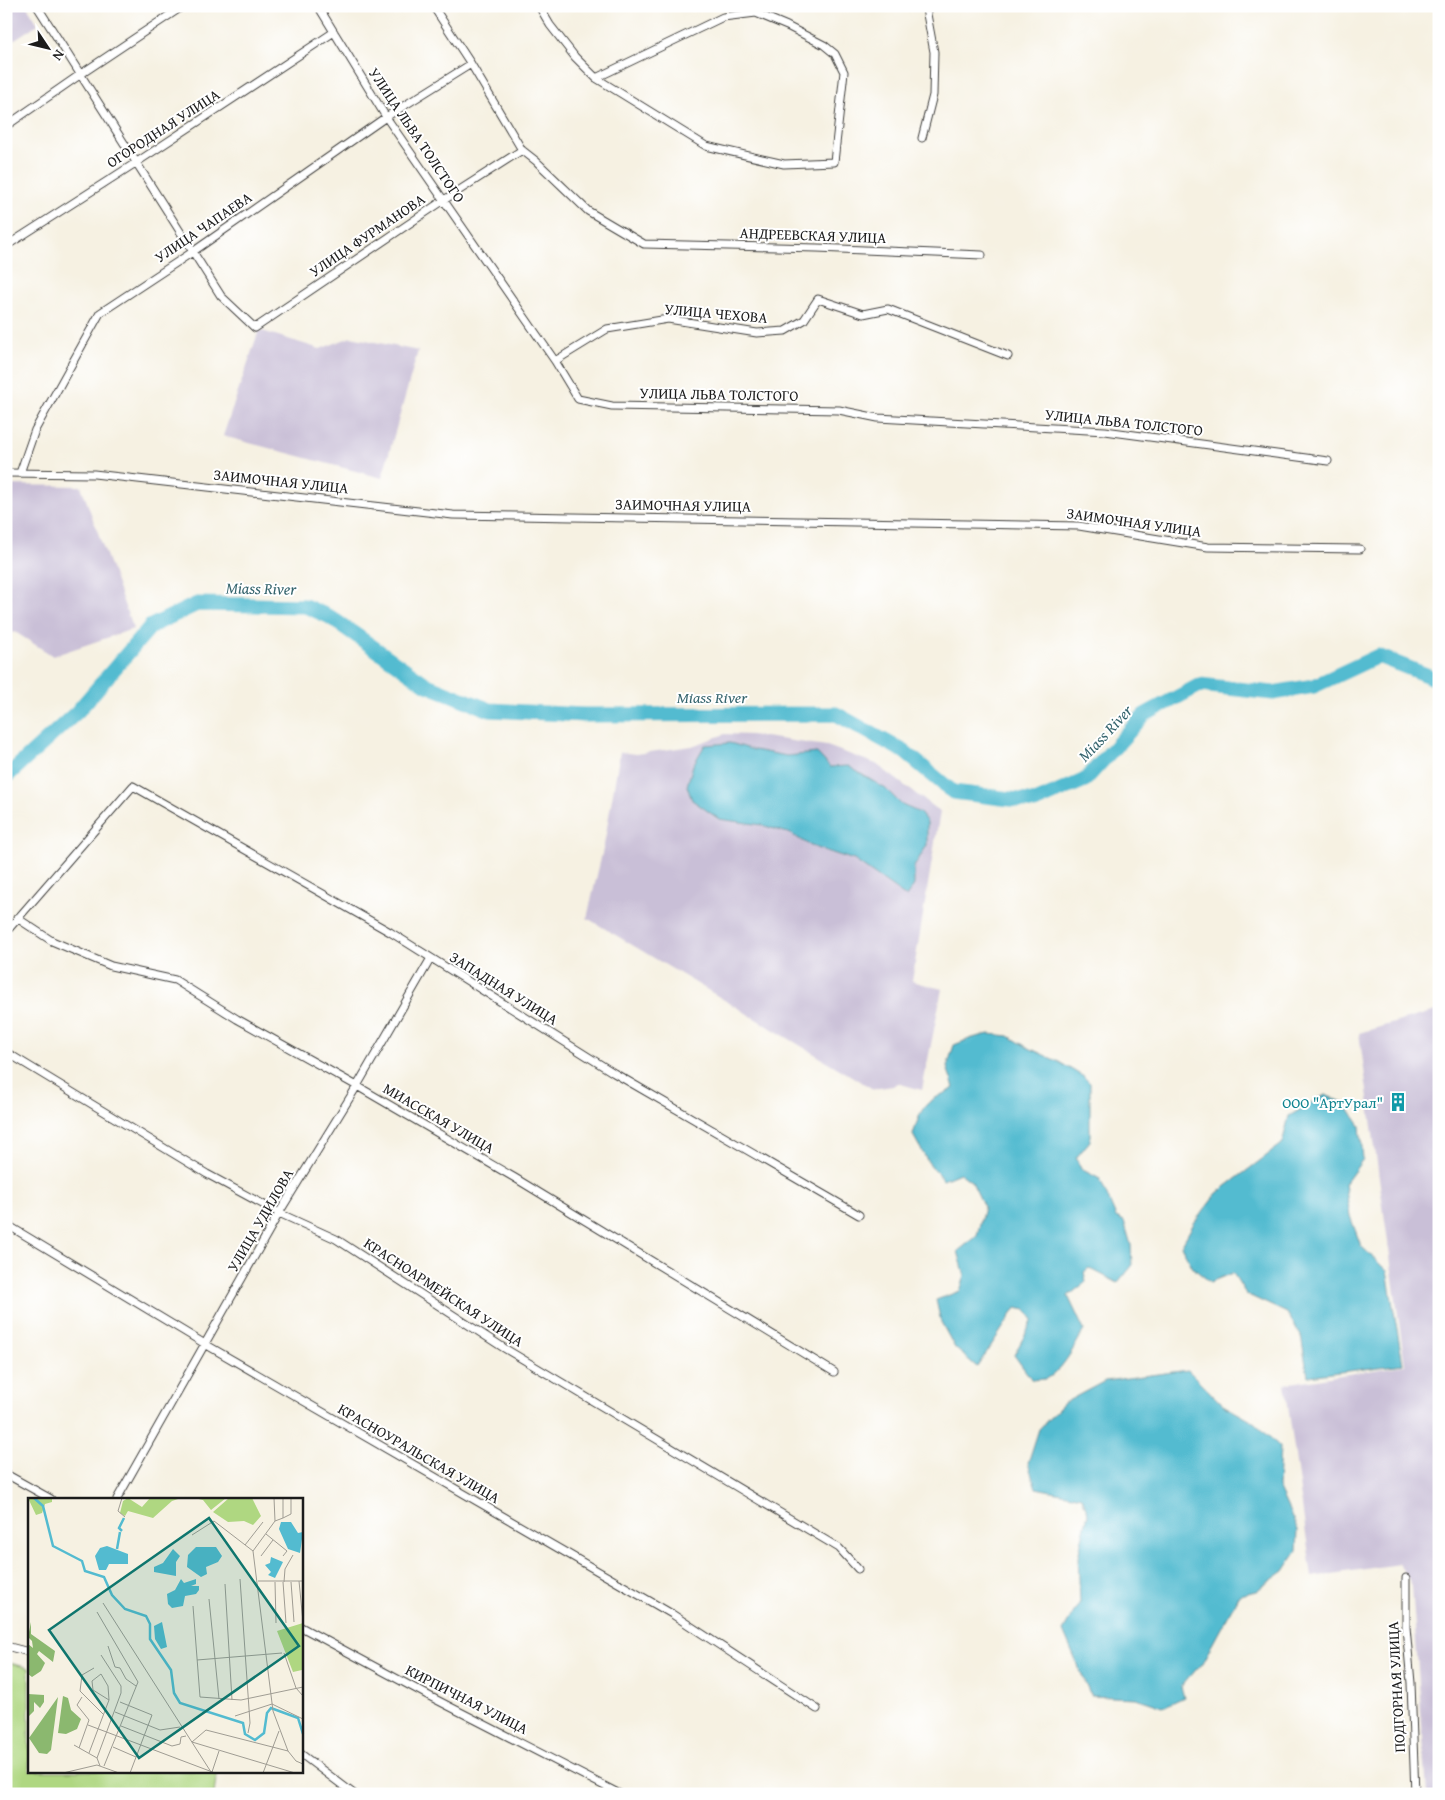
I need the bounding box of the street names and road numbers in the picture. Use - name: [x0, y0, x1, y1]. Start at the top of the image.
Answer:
- street label: УЛИЦА ЛЬВА ТОЛСТОГО: [364, 63, 470, 207]
- street label: ОГОРОДНАЯ УЛИЦА: [102, 84, 224, 172]
- street label: УЛИЦА ЧАПАЕВА: [150, 187, 256, 267]
- street label: УЛИЦА ФУРМАНОВА: [305, 188, 429, 282]
- street label: АНДРЕЕВСКАЯ УЛИЦА: [739, 222, 887, 248]
- street label: УЛИЦА ЧЕХОВА: [663, 298, 769, 328]
- street label: УЛИЦА ЛЬВА ТОЛСТОГО: [639, 382, 799, 406]
- street label: УЛИЦА ЛЬВА ТОЛСТОГО: [1044, 403, 1204, 441]
- street label: ЗАИМОЧНАЯ УЛИЦА: [212, 463, 350, 499]
- street label: ЗАИМОЧНАЯ УЛИЦА: [615, 493, 751, 517]
- street label: ЗАИМОЧНАЯ УЛИЦА: [1065, 502, 1203, 542]
- street label: ЗАПАДНАЯ УЛИЦА: [446, 946, 562, 1030]
- street label: МИАССКАЯ УЛИЦА: [380, 1078, 498, 1158]
- street label: УЛИЦА УДИЛОВА: [222, 1165, 298, 1275]
- street label: КРАСНОАРМЕЙСКАЯ УЛИЦА: [360, 1232, 528, 1352]
- street label: КРАСНОУРАЛЬСКАЯ УЛИЦА: [334, 1398, 504, 1508]
- street label: ПОДГОРНАЯ УЛИЦА: [1382, 1621, 1410, 1753]
- street label: КИРПИЧНАЯ УЛИЦА: [402, 1659, 532, 1739]

